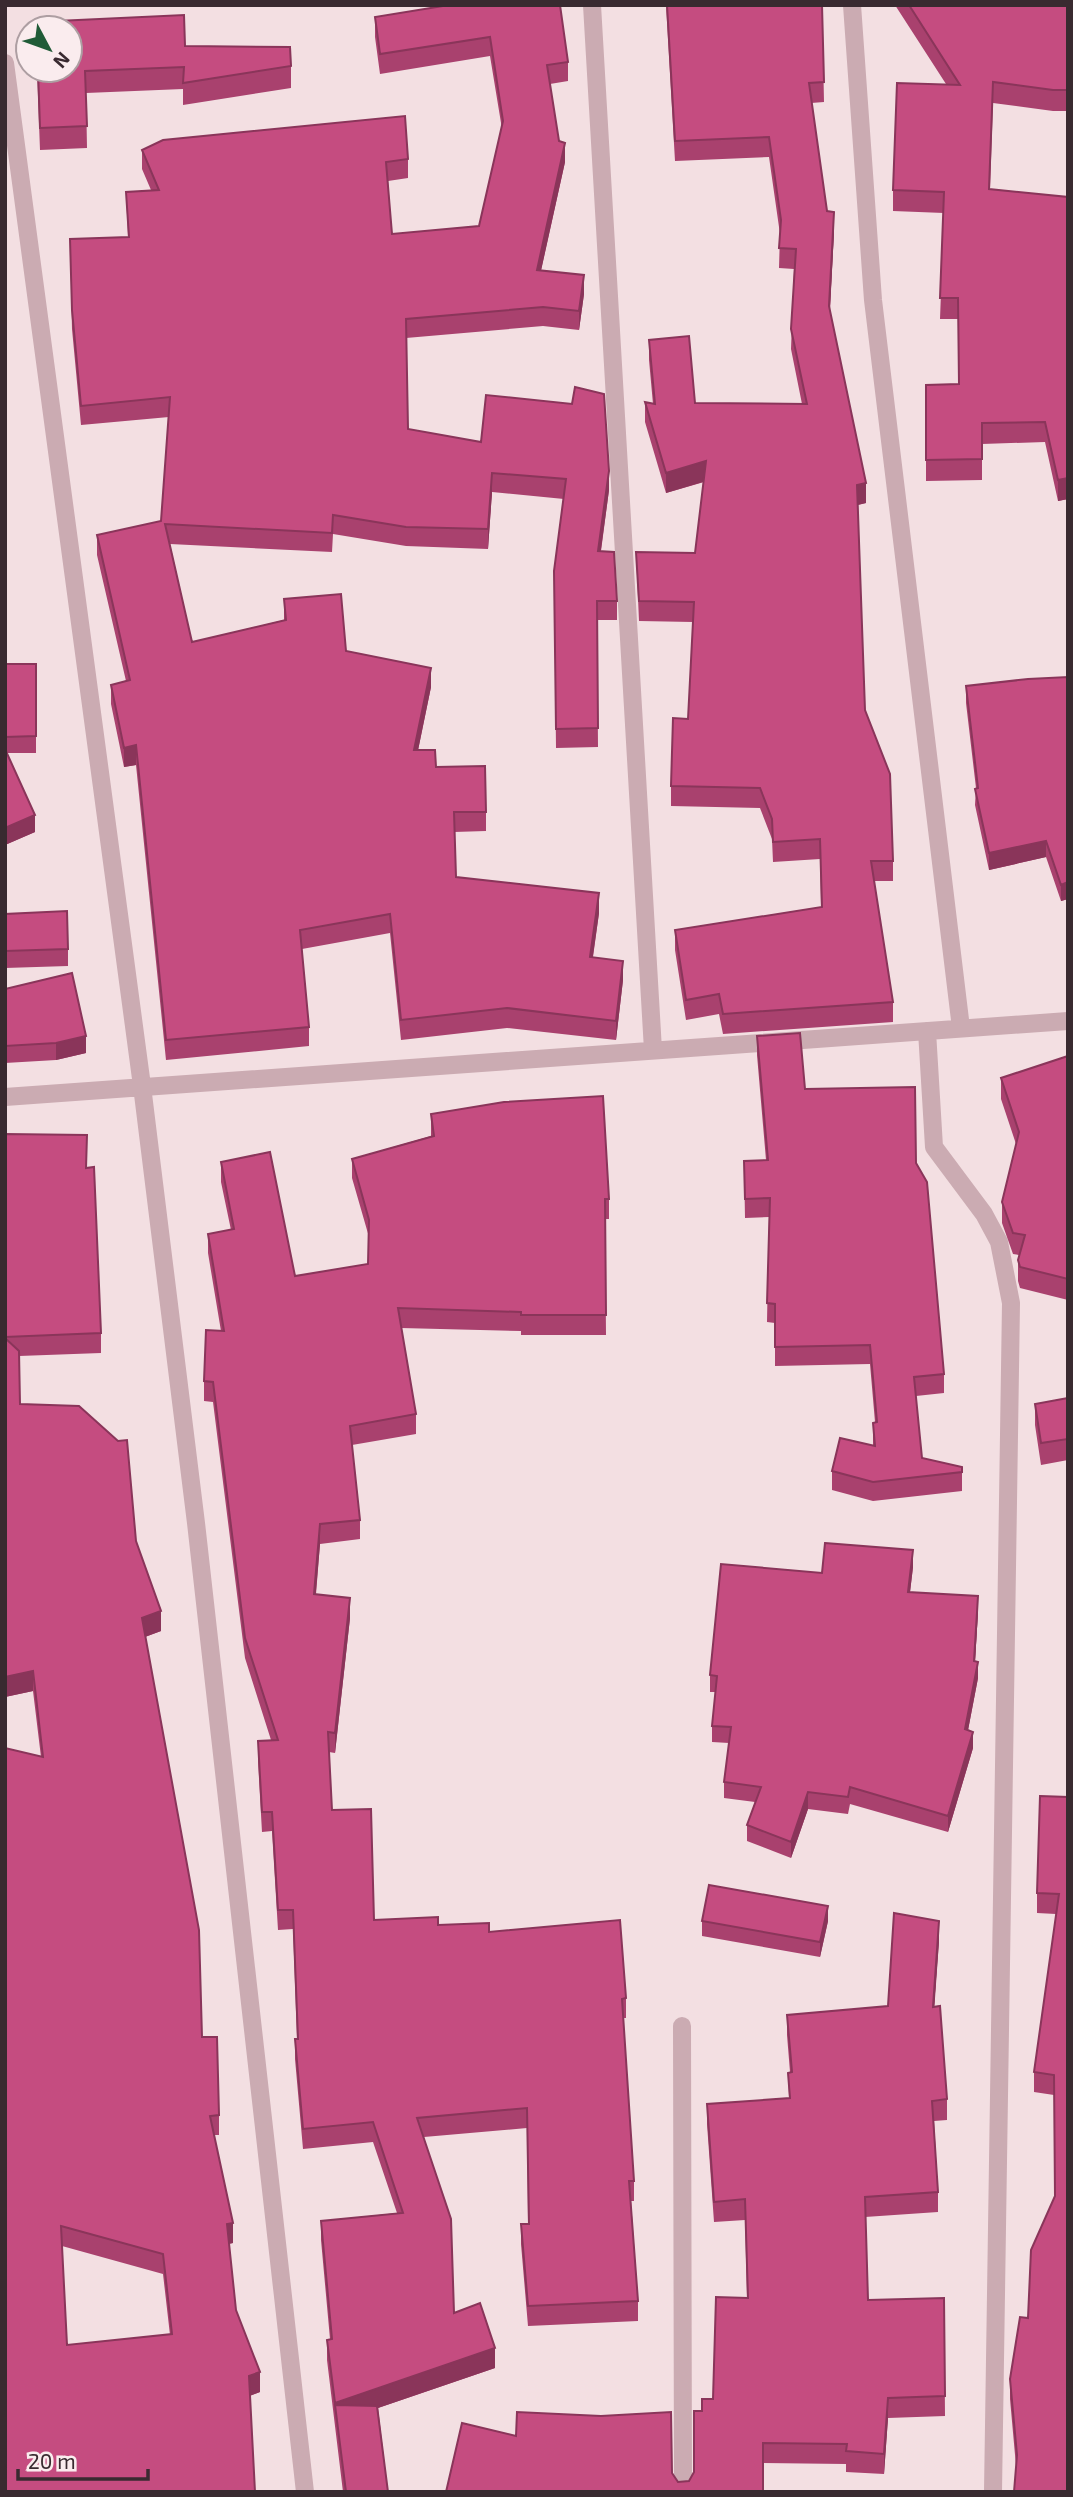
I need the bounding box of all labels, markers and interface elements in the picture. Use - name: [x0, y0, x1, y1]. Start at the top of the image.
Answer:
- north arrow: [14, 14, 84, 84]
- text: N: [49, 48, 75, 73]
- scale bar: [18, 2438, 147, 2482]
- text: 20 m: [28, 2448, 76, 2473]

